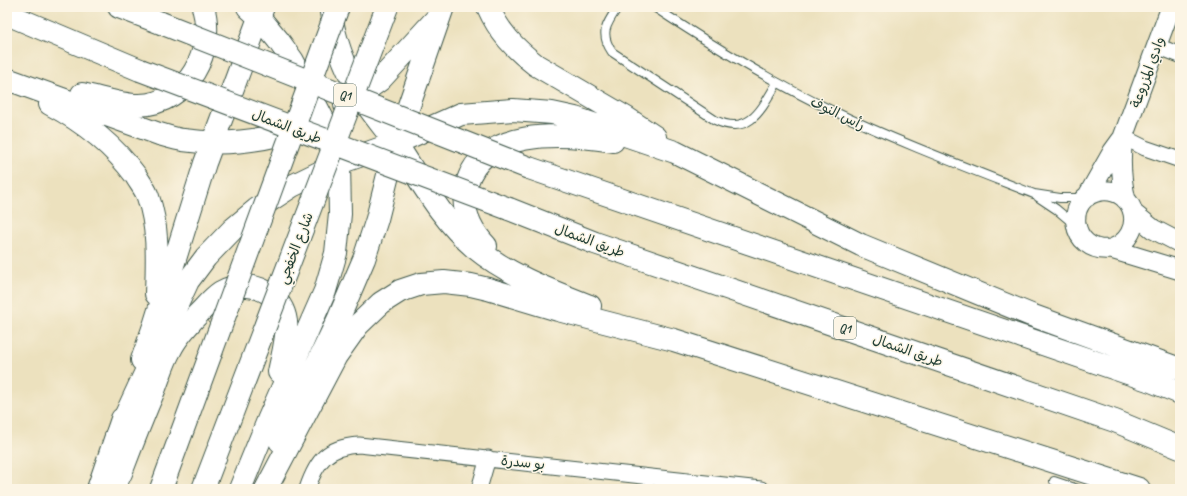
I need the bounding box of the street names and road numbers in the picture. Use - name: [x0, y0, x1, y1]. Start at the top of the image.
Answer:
- street label: وادي المزروعة: [1127, 34, 1170, 111]
- road number: Q1: [334, 84, 356, 106]
- street label: رأس النوف: [808, 93, 868, 134]
- street label: طريق الشمال: [250, 105, 324, 148]
- street label: شارع الخفجي: [274, 210, 321, 288]
- street label: طريق الشمال: [552, 220, 627, 261]
- road number: Q1: [834, 317, 856, 339]
- street label: طريق الشمال: [870, 330, 945, 370]
- street label: بو سدرة: [500, 452, 546, 473]

